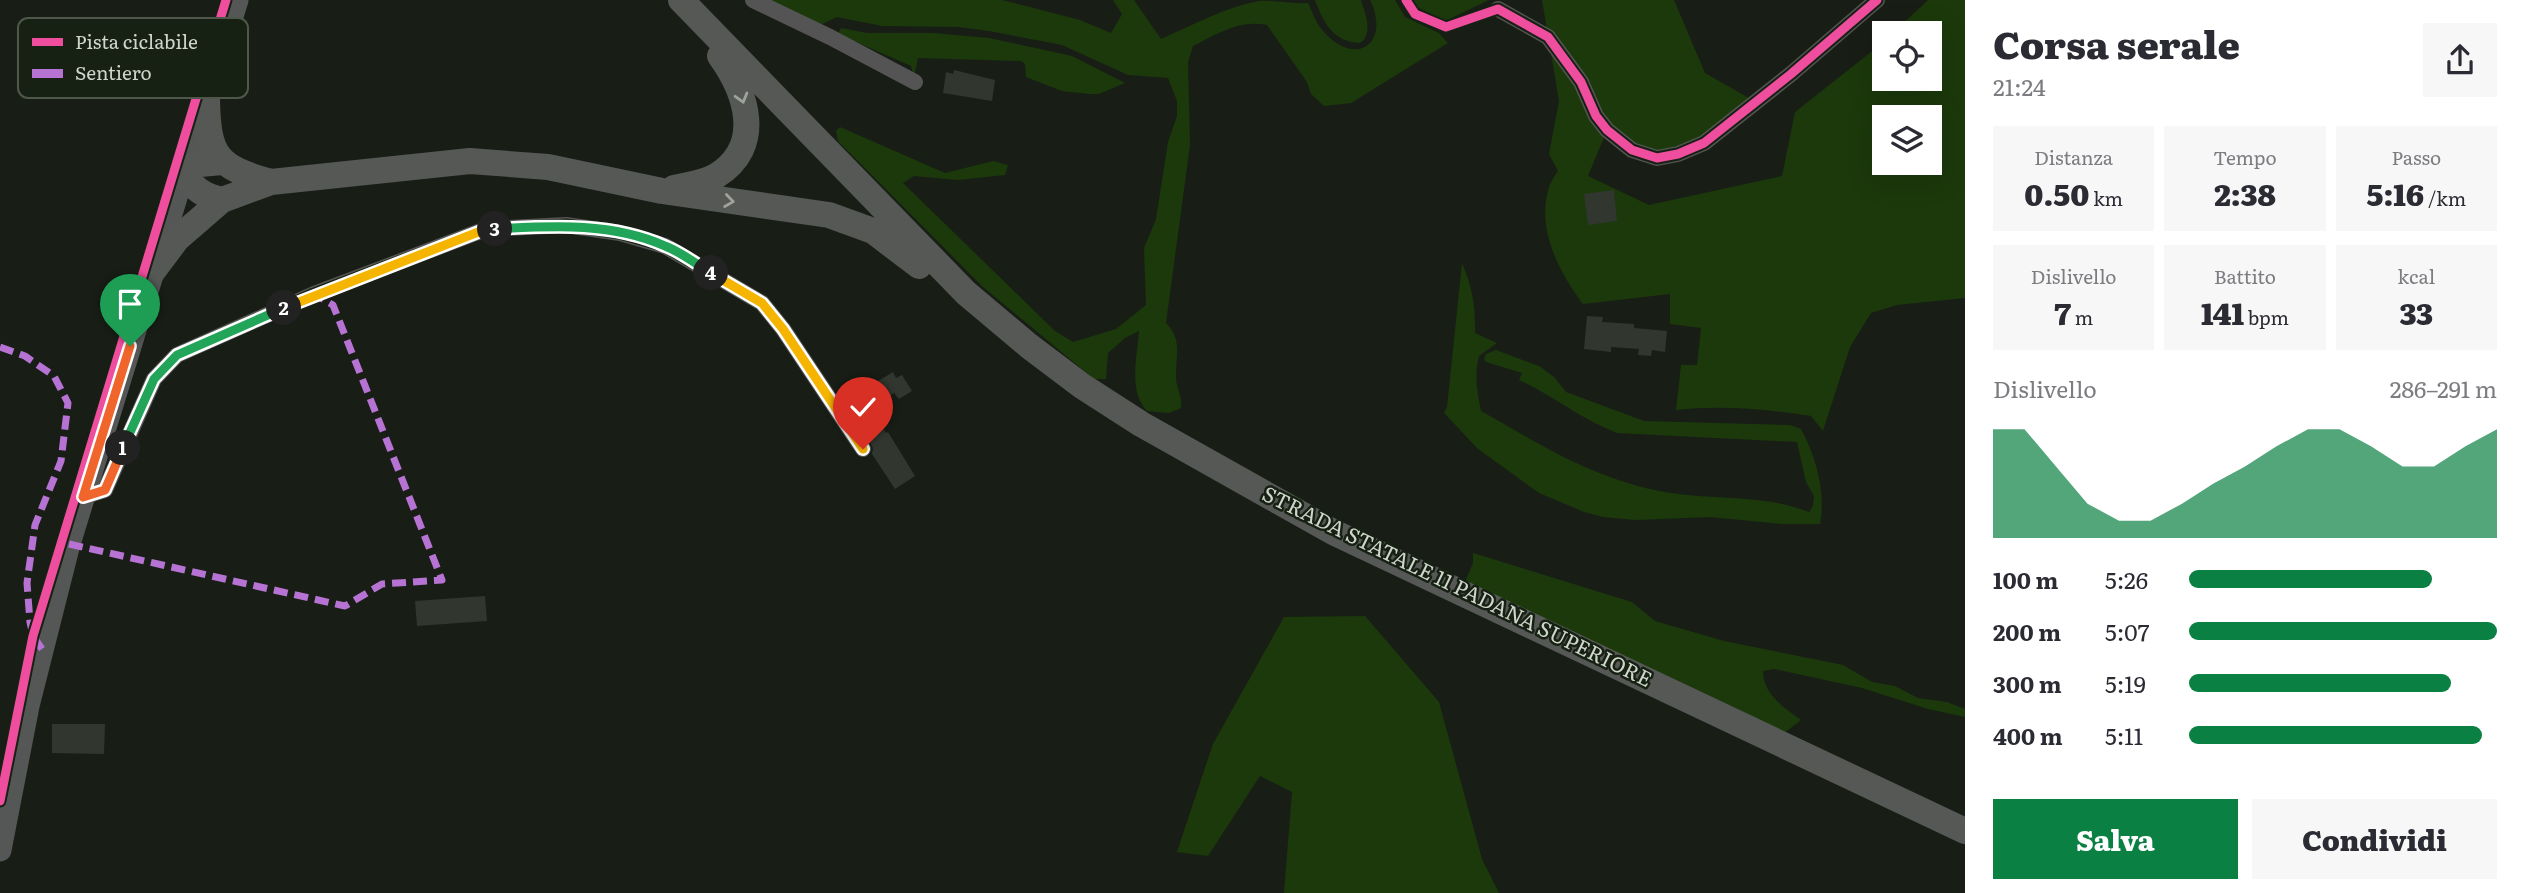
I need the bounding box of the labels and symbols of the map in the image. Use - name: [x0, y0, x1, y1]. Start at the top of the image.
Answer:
- legend: [18, 18, 248, 98]
- text: Pista ciclabile: [75, 27, 198, 55]
- text: Sentiero: [75, 58, 152, 86]
- one-way arrow: [734, 92, 749, 104]
- one-way arrow: [723, 193, 735, 208]
- pin: 3: [477, 212, 512, 246]
- pin: 4: [694, 256, 728, 290]
- pin: [100, 274, 160, 346]
- pin: 2: [266, 290, 302, 326]
- pin: [833, 377, 893, 449]
- pin: 1: [106, 430, 140, 466]
- street label: STRADA STATALE 11 PADANA SUPERIORE: [1258, 477, 1658, 693]

